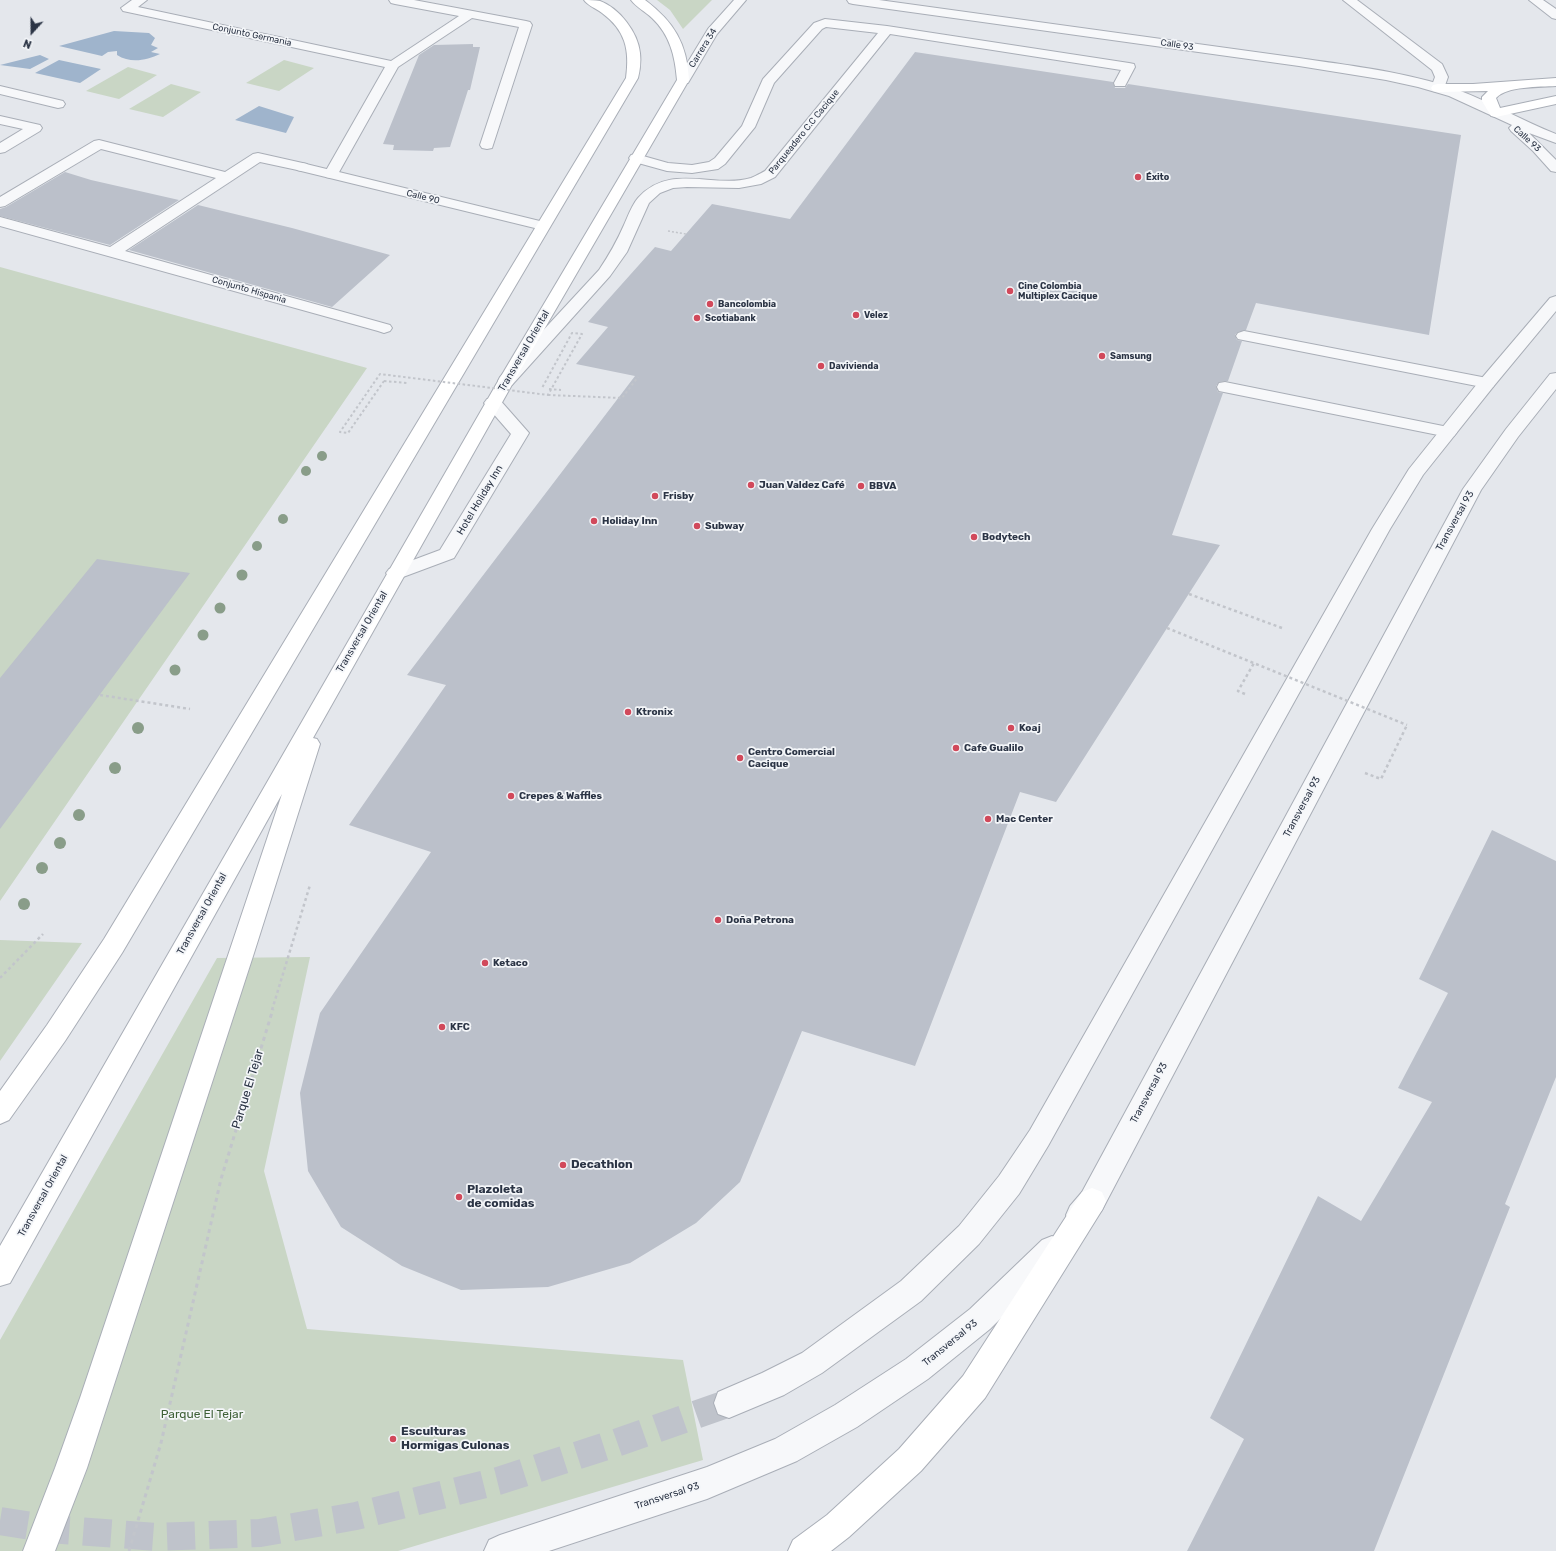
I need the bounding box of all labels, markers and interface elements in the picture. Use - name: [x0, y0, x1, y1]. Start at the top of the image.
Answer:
- north arrow: [12, 12, 52, 52]
- street label: Conjunto Germania: [211, 21, 293, 49]
- street label: Carrera 34: [687, 26, 719, 70]
- text: N: [22, 36, 34, 51]
- street label: Calle 93: [1160, 37, 1194, 53]
- street label: Parqueadero C.C Cacique: [766, 87, 842, 177]
- street label: Calle 93: [1511, 124, 1543, 154]
- marker: Éxito: [1133, 172, 1143, 182]
- place label: Éxito: [1146, 172, 1169, 182]
- street label: Calle 90: [405, 188, 441, 206]
- street label: Conjunto Hispania: [211, 274, 287, 306]
- place label: Cine Colombia Multiplex Cacique: [1018, 281, 1098, 302]
- marker: Cine Colombia Multiplex Cacique: [1005, 286, 1015, 296]
- marker: Bancolombia: [705, 299, 715, 309]
- place label: Bancolombia: [718, 299, 776, 309]
- street label: Transversal Oriental: [496, 308, 552, 394]
- marker: Velez: [851, 310, 861, 320]
- place label: Velez: [864, 310, 888, 320]
- marker: Scotiabank: [692, 313, 702, 323]
- place label: Scotiabank: [705, 313, 756, 323]
- marker: Samsung: [1097, 351, 1107, 361]
- place label: Samsung: [1110, 351, 1152, 361]
- marker: Davivienda: [816, 361, 826, 371]
- place label: Davivienda: [829, 361, 879, 371]
- street label: Hotel Holiday Inn: [454, 463, 506, 537]
- place label: Juan Valdez Café: [759, 479, 845, 491]
- marker: Juan Valdez Café: [746, 480, 756, 490]
- place label: BBVA: [869, 480, 896, 492]
- marker: BBVA: [856, 481, 866, 491]
- street label: Transversal 93: [1433, 489, 1477, 553]
- place label: Frisby: [663, 490, 694, 502]
- marker: Frisby: [650, 491, 660, 501]
- place label: Holiday Inn: [602, 515, 658, 527]
- marker: Holiday Inn: [589, 516, 599, 526]
- place label: Subway: [705, 520, 744, 532]
- marker: Subway: [692, 521, 702, 531]
- place label: Bodytech: [982, 531, 1030, 543]
- marker: Bodytech: [969, 532, 979, 542]
- street label: Transversal Oriental: [334, 589, 390, 675]
- place label: Ktronix: [636, 706, 673, 718]
- marker: Ktronix: [623, 707, 633, 717]
- place label: Koaj: [1019, 722, 1041, 734]
- marker: Koaj: [1006, 723, 1016, 733]
- place label: Cafe Gualilo: [964, 742, 1024, 754]
- marker: Cafe Gualilo: [951, 743, 961, 753]
- place label: Centro Comercial Cacique: [748, 746, 835, 770]
- marker: Centro Comercial Cacique: [735, 753, 745, 763]
- street label: Transversal 93: [1281, 775, 1323, 839]
- place label: Crepes & Waffles: [519, 790, 602, 802]
- marker: Crepes & Waffles: [506, 791, 516, 801]
- place label: Mac Center: [996, 813, 1053, 825]
- marker: Mac Center: [983, 814, 993, 824]
- street label: Transversal Oriental: [174, 871, 230, 957]
- place label: Doña Petrona: [726, 914, 794, 926]
- marker: Doña Petrona: [713, 915, 723, 925]
- place label: Ketaco: [493, 957, 528, 969]
- marker: Ketaco: [480, 958, 490, 968]
- place label: KFC: [450, 1021, 470, 1033]
- marker: KFC: [437, 1022, 447, 1032]
- street label: Parque El Tejar: [229, 1047, 267, 1131]
- street label: Transversal 93: [1128, 1061, 1170, 1125]
- street label: Transversal Oriental: [15, 1153, 71, 1239]
- place label: Decathlon: [571, 1158, 633, 1172]
- marker: Decathlon: [558, 1160, 568, 1170]
- place label: Plazoleta de comidas: [467, 1183, 534, 1211]
- marker: Plazoleta de comidas: [454, 1192, 464, 1202]
- street label: Transversal 93: [920, 1317, 980, 1369]
- park label: Parque El Tejar: [161, 1408, 243, 1422]
- place label: Esculturas Hormigas Culonas: [401, 1425, 509, 1453]
- marker: Esculturas Hormigas Culonas: [388, 1434, 398, 1444]
- street label: Transversal 93: [633, 1480, 701, 1512]

